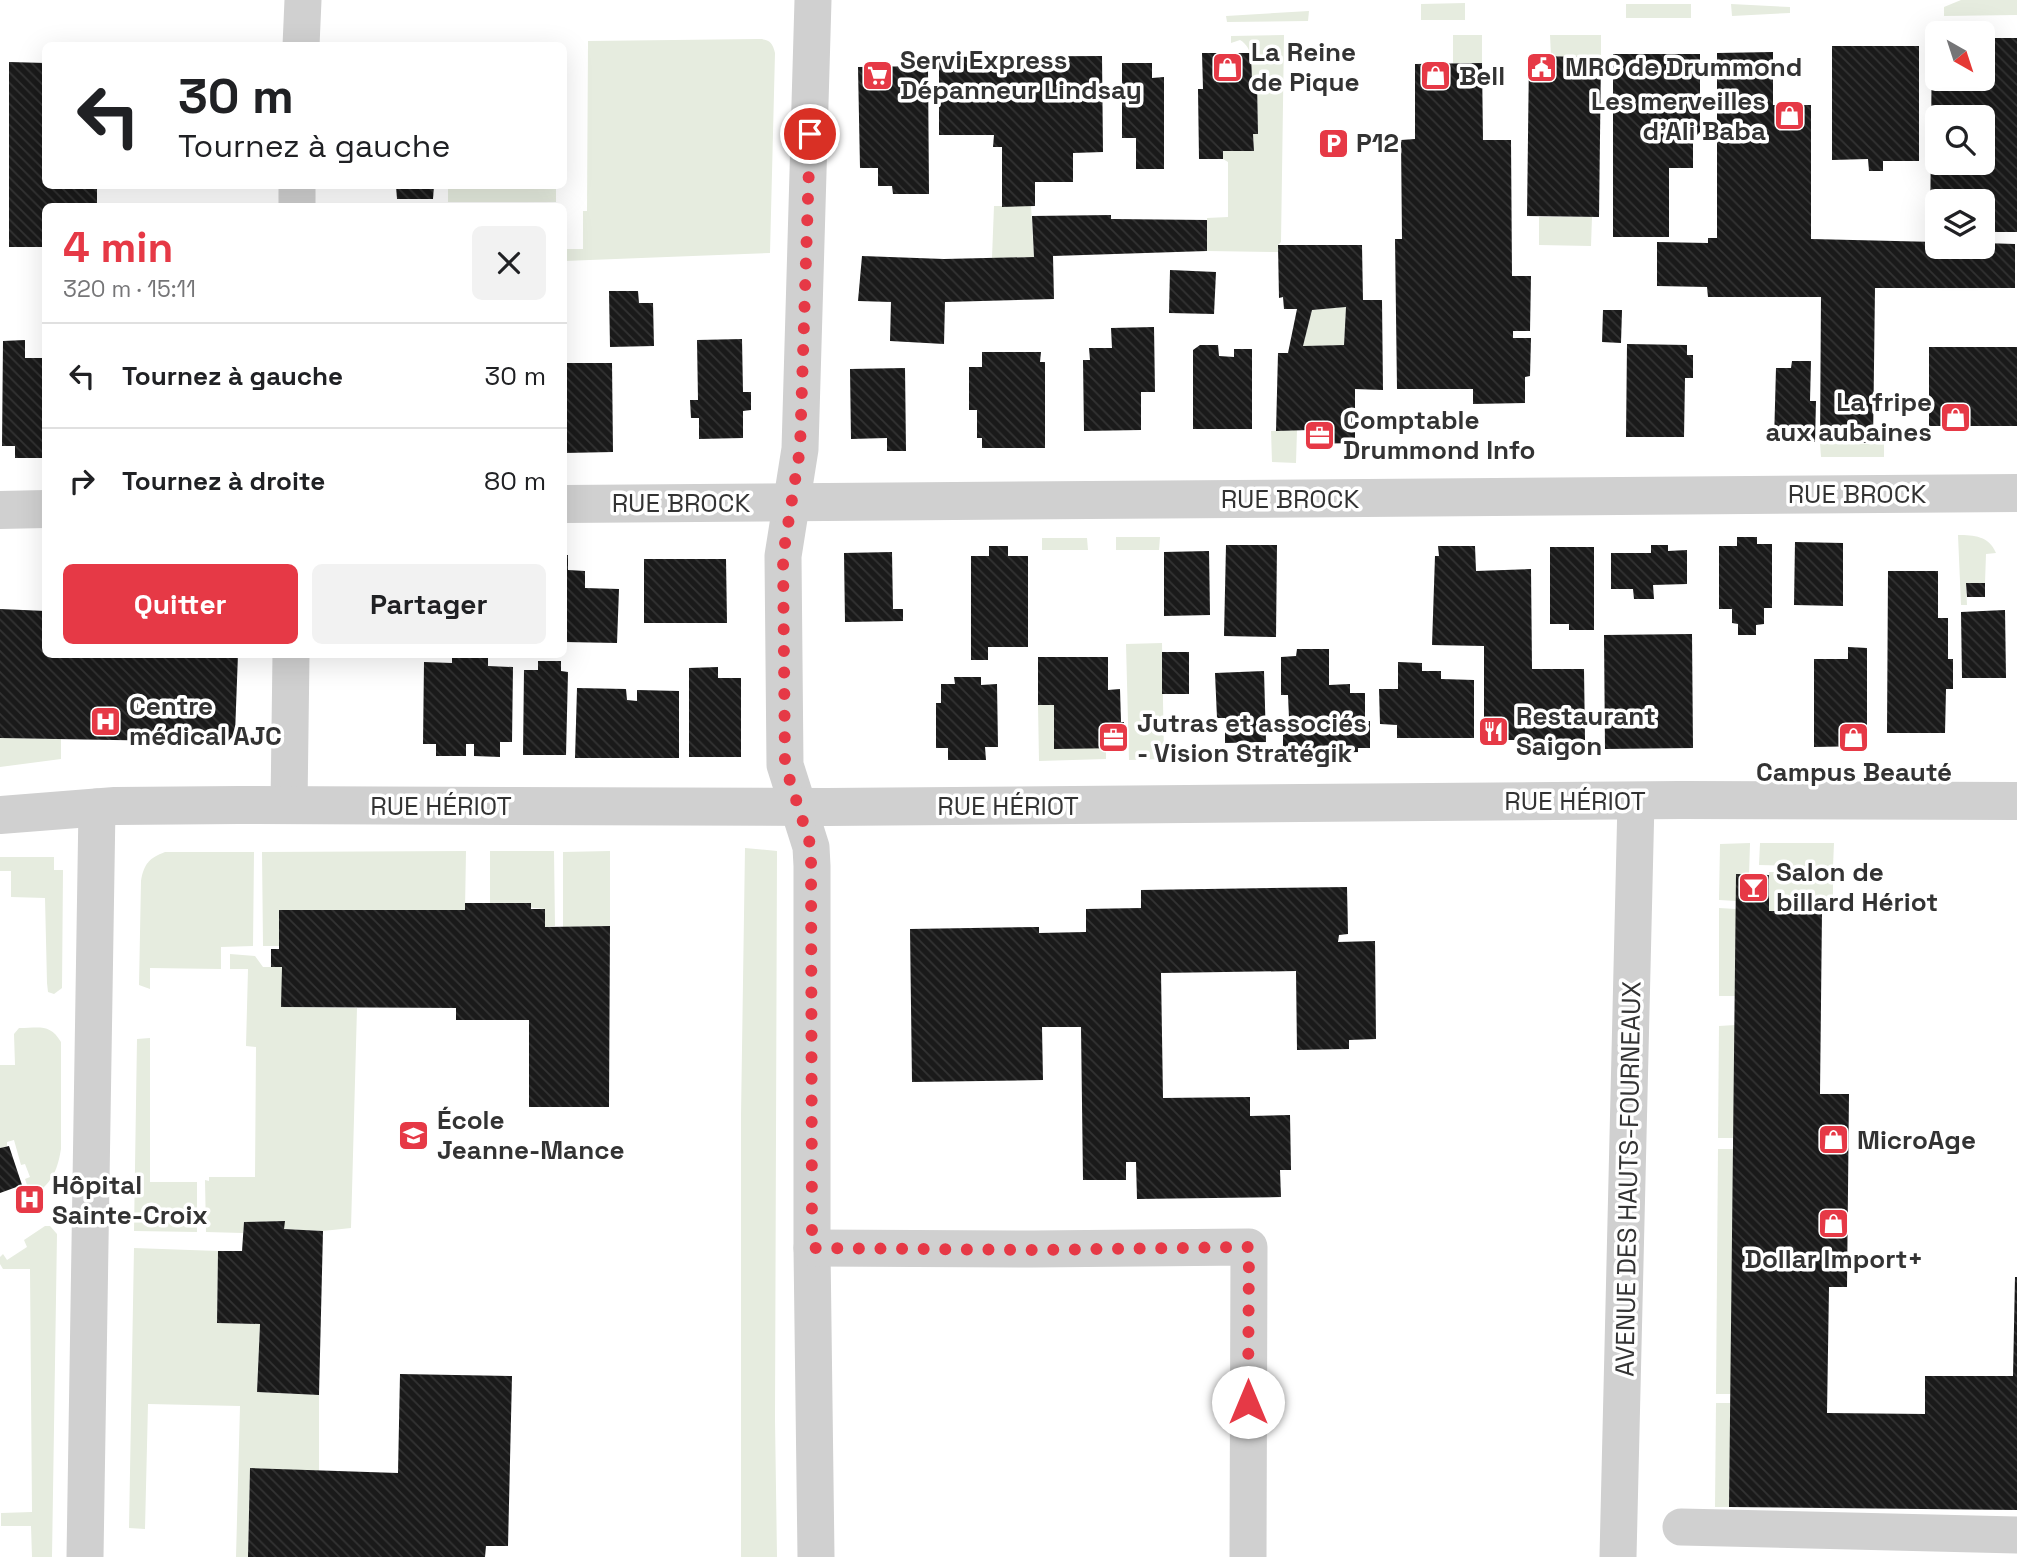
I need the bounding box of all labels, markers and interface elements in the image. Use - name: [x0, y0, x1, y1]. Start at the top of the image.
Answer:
- north arrow: [1925, 21, 1995, 91]
- map controls: [1925, 21, 1995, 259]
- place label: La Reine de Pique: [1251, 35, 1359, 99]
- place label: Servi Express Dépanneur Lindsay: [900, 43, 1142, 107]
- shop icon: La Reine de Pique: [1211, 50, 1245, 84]
- public building icon: MRC de Drummond: [1525, 50, 1559, 84]
- place label: MRC de Drummond: [1565, 50, 1802, 84]
- supermarket icon: Servi Express Dépanneur Lindsay: [860, 58, 894, 92]
- shop icon: Bell: [1419, 59, 1453, 93]
- place label: Bell: [1459, 59, 1505, 93]
- text: 30 m: [178, 65, 294, 127]
- icon: left: [63, 70, 154, 161]
- place label: Les merveilles d'Ali Baba: [1591, 84, 1766, 148]
- shop icon: Les merveilles d'Ali Baba: [1772, 99, 1806, 133]
- pin: [780, 104, 840, 164]
- button: search: [1925, 105, 1995, 175]
- icon: arrive: [791, 115, 829, 153]
- text: Tournez à gauche: [178, 126, 450, 166]
- parking icon: P12: [1316, 126, 1350, 160]
- place label: P12: [1356, 126, 1399, 160]
- button: layers: [1925, 189, 1995, 259]
- text: 4 min: [63, 221, 173, 274]
- button: close: [472, 226, 546, 300]
- text: 320 m · 15:11: [63, 274, 196, 304]
- icon: left: [63, 357, 101, 395]
- text: Tournez à gauche: [122, 359, 343, 393]
- text: 30 m: [485, 359, 546, 393]
- place label: La fripe aux aubaines: [1765, 385, 1932, 449]
- shop icon: La fripe aux aubaines: [1938, 400, 1972, 434]
- place label: Comptable Drummond Info: [1343, 403, 1536, 467]
- office icon: Comptable Drummond Info: [1303, 418, 1337, 452]
- icon: right: [63, 462, 101, 500]
- text: Tournez à droite: [122, 464, 325, 498]
- text: 80 m: [484, 464, 546, 498]
- street label: RUE BROCK: [1788, 477, 1926, 511]
- street label: RUE BROCK: [1221, 482, 1359, 516]
- street label: RUE BROCK: [612, 486, 750, 520]
- button: Quitter: [63, 564, 298, 644]
- button: Partager: [312, 564, 546, 644]
- place label: Centre médical AJC: [129, 689, 282, 753]
- place label: Restaurant Saigon: [1516, 699, 1656, 763]
- hospital icon: Centre médical AJC: [89, 704, 123, 738]
- place label: Jutras et associés - Vision Stratégik: [1137, 706, 1367, 770]
- restaurant icon: Restaurant Saigon: [1476, 714, 1510, 748]
- shop icon: Campus Beauté: [1837, 720, 1871, 754]
- office icon: Jutras et associés - Vision Stratégik: [1097, 721, 1131, 755]
- place label: Campus Beauté: [1756, 755, 1952, 789]
- street label: RUE HÉRIOT: [1504, 784, 1646, 818]
- street label: RUE HÉRIOT: [370, 789, 512, 823]
- street label: RUE HÉRIOT: [937, 789, 1079, 823]
- place label: Salon de billard Hériot: [1776, 855, 1938, 919]
- bar icon: Salon de billard Hériot: [1736, 870, 1770, 904]
- street label: AVENUE DES HAUTS-FOURNEAUX: [1608, 981, 1648, 1377]
- place label: École Jeanne-Mance: [437, 1103, 624, 1167]
- school or university icon: École Jeanne-Mance: [397, 1118, 431, 1152]
- shop icon: MicroAge: [1817, 1123, 1851, 1157]
- place label: MicroAge: [1857, 1123, 1976, 1157]
- place label: Hôpital Sainte-Croix: [52, 1168, 208, 1232]
- hospital icon: Hôpital Sainte-Croix: [12, 1183, 46, 1217]
- shop icon: Dollar Import+: [1817, 1206, 1851, 1240]
- place label: Dollar Import+: [1745, 1242, 1923, 1276]
- position arrow: [1211, 1365, 1285, 1439]

